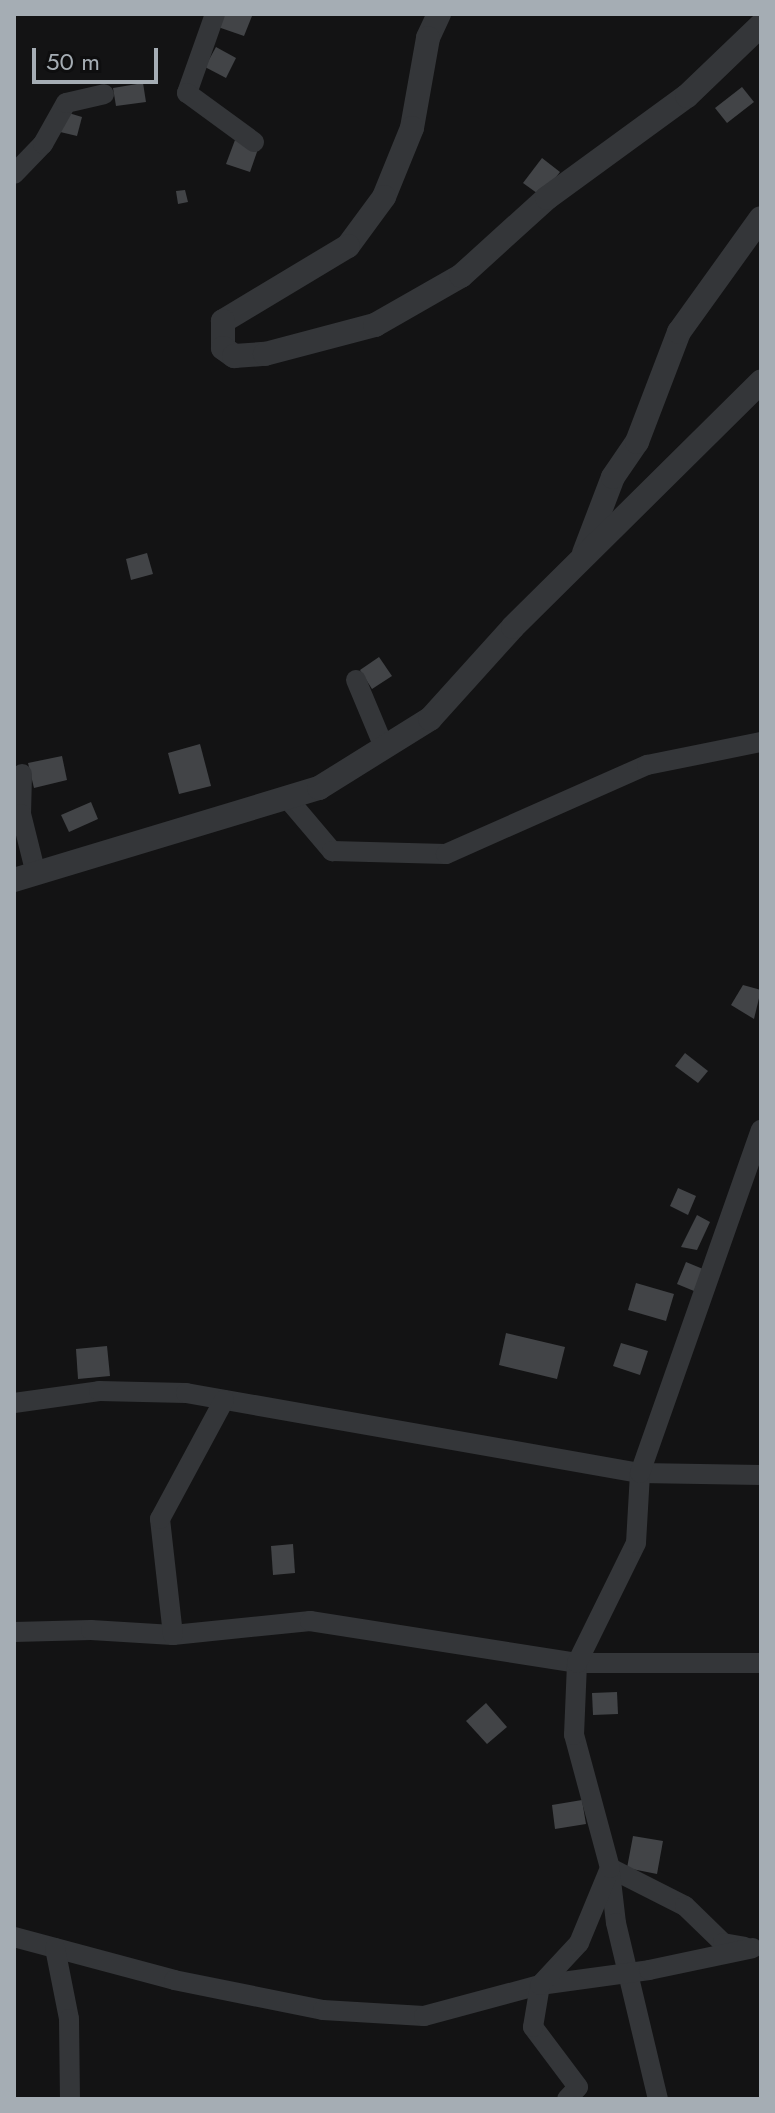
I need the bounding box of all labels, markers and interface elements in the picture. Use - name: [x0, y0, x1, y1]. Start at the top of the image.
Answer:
- scale bar: [36, 32, 162, 82]
- text: 50 m: [46, 44, 100, 79]

